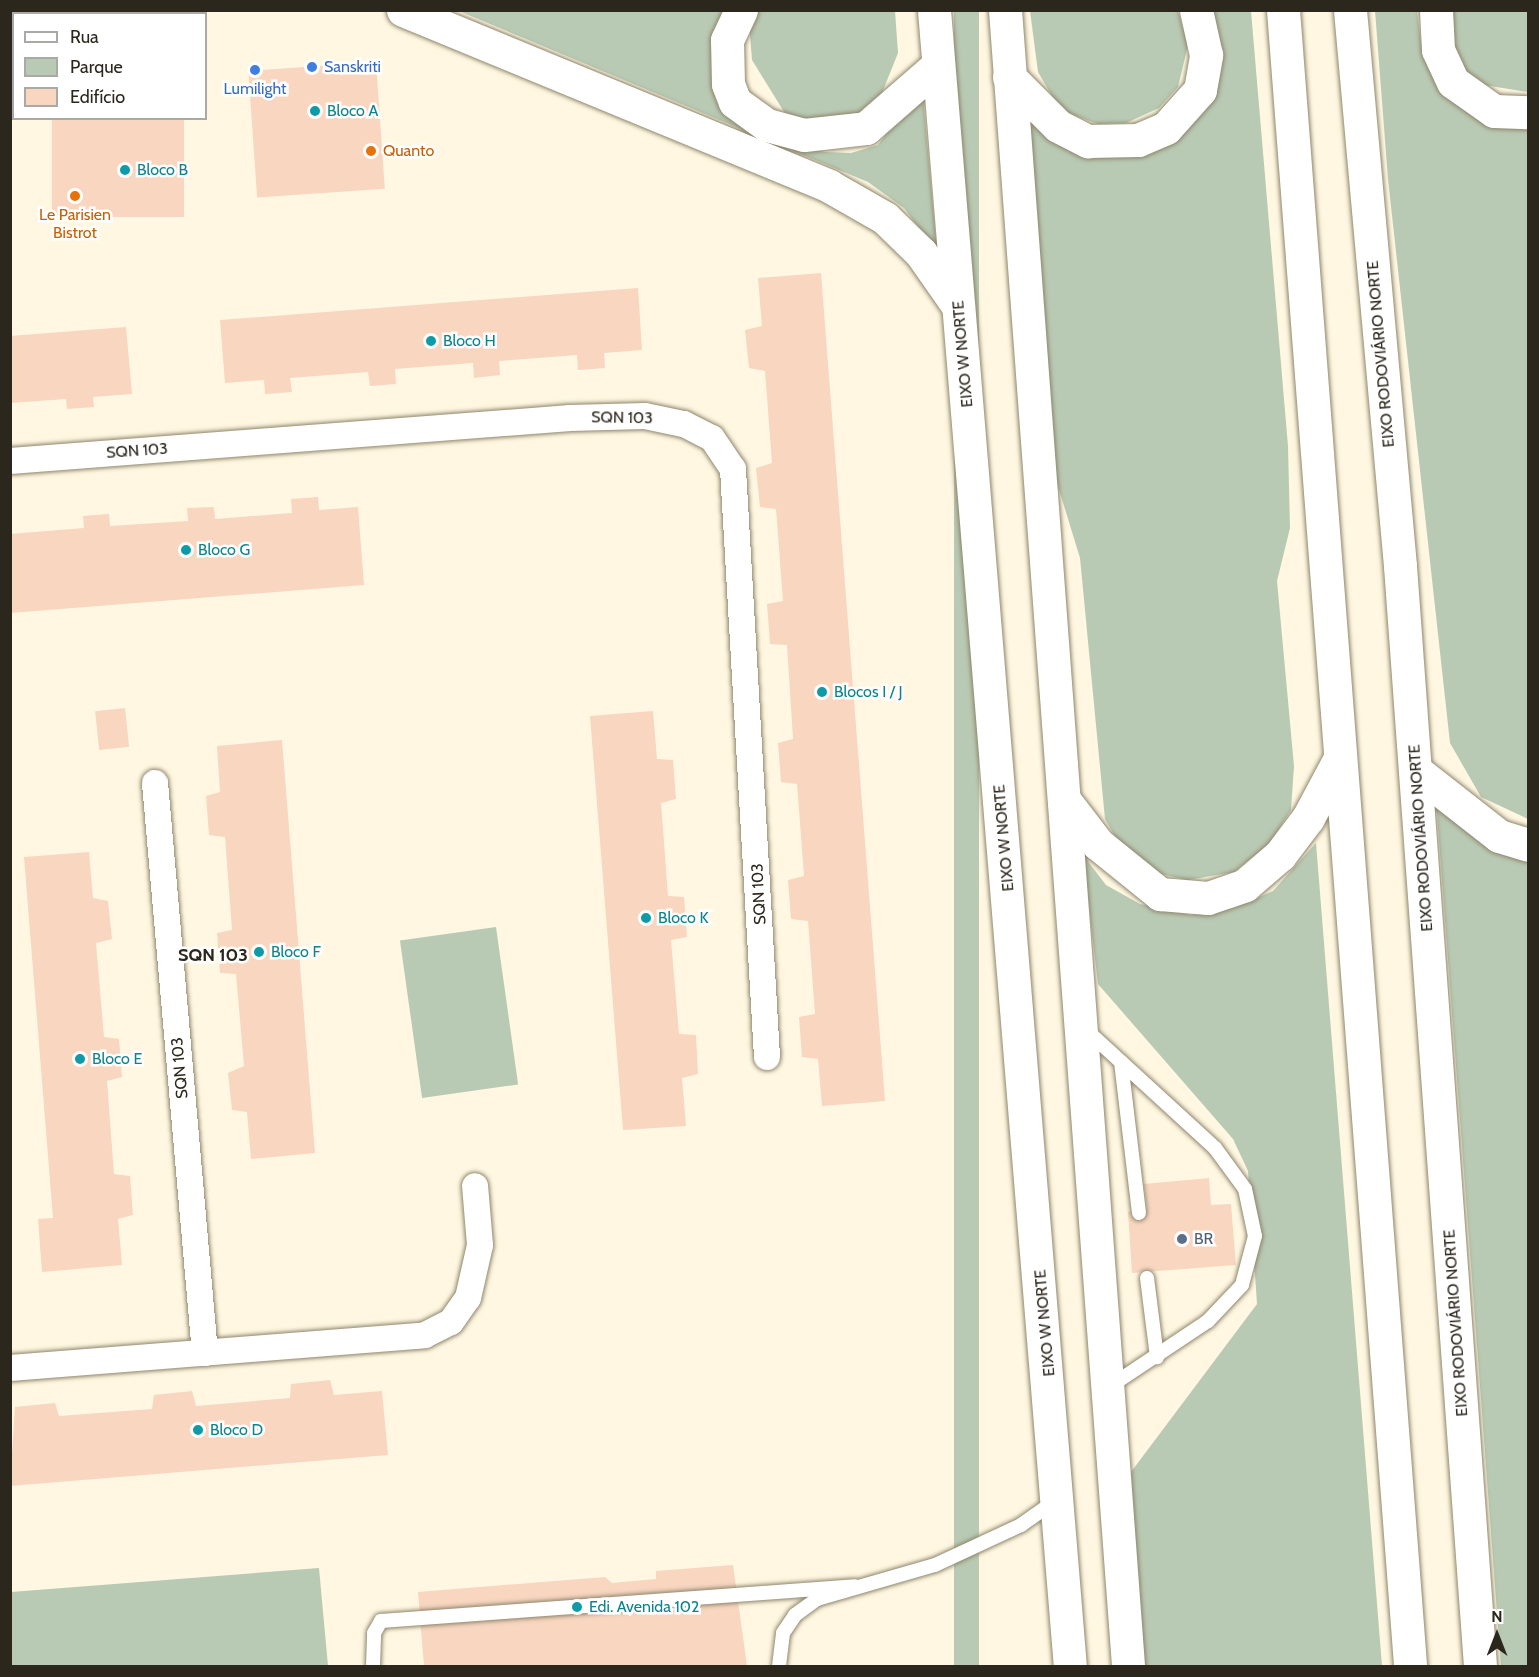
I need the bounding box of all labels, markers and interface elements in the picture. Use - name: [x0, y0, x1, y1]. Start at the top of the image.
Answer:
- legend: [12, 12, 207, 120]
- text: Rua: [70, 26, 99, 48]
- text: Parque: [70, 56, 123, 78]
- place label: Sanskriti: [324, 57, 381, 77]
- marker: Sanskriti: [305, 60, 319, 74]
- marker: Lumilight: [248, 63, 262, 77]
- place label: Lumilight: [224, 79, 286, 99]
- text: Edifício: [70, 86, 125, 108]
- place label: Bloco A: [327, 101, 378, 121]
- marker: Bloco A: [308, 104, 322, 118]
- place label: Quanto: [383, 141, 434, 161]
- marker: Quanto: [364, 144, 378, 158]
- place label: Bloco B: [137, 160, 188, 180]
- marker: Bloco B: [118, 163, 132, 177]
- marker: Le Parisien Bistrot: [68, 189, 82, 203]
- place label: Le Parisien Bistrot: [39, 205, 111, 243]
- street label: EIXO RODOVIÁRIO NORTE: [1363, 260, 1399, 448]
- street label: EIXO W NORTE: [949, 300, 977, 408]
- place label: Bloco H: [443, 331, 496, 351]
- marker: Bloco H: [424, 334, 438, 348]
- street label: SQN 103: [591, 408, 653, 428]
- street label: SQN 103: [106, 439, 168, 463]
- place label: Bloco G: [198, 540, 250, 560]
- marker: Bloco G: [179, 543, 193, 557]
- place label: Blocos I / J: [834, 682, 903, 702]
- marker: Blocos I / J: [815, 685, 829, 699]
- street label: EIXO RODOVIÁRIO NORTE: [1405, 744, 1437, 932]
- street label: EIXO W NORTE: [990, 784, 1018, 892]
- street label: SQN 103: [748, 863, 770, 925]
- place label: Bloco K: [658, 908, 709, 928]
- marker: Bloco K: [639, 911, 653, 925]
- place label: Bloco F: [271, 942, 321, 962]
- district label: SQN 103: [178, 944, 248, 966]
- marker: Bloco F: [252, 945, 266, 959]
- street label: SQN 103: [168, 1036, 192, 1100]
- place label: Bloco E: [92, 1049, 142, 1069]
- marker: Bloco E: [73, 1052, 87, 1066]
- place label: BR: [1194, 1229, 1213, 1249]
- street label: EIXO RODOVIÁRIO NORTE: [1440, 1229, 1472, 1417]
- marker: BR: [1175, 1232, 1189, 1246]
- street label: EIXO W NORTE: [1031, 1269, 1059, 1377]
- place label: Bloco D: [210, 1420, 263, 1440]
- marker: Bloco D: [191, 1423, 205, 1437]
- place label: Edi. Avenida 102: [589, 1597, 699, 1617]
- marker: Edi. Avenida 102: [570, 1600, 584, 1614]
- north arrow: [1467, 1605, 1527, 1665]
- text: N: [1491, 1607, 1503, 1626]

